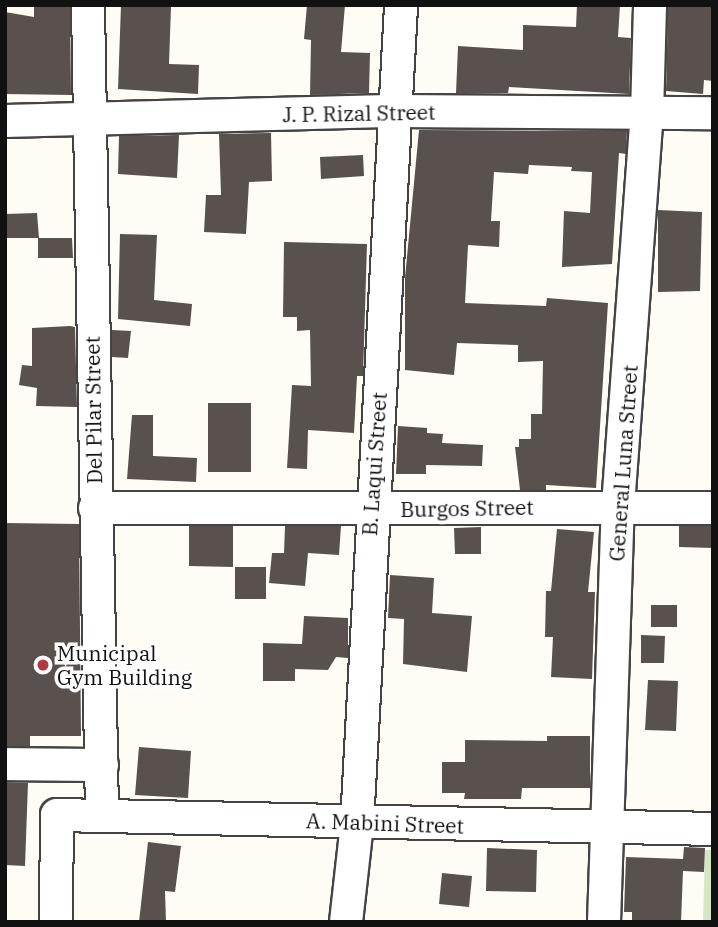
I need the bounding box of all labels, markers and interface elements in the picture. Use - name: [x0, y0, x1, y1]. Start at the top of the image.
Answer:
- street label: J. P. Rizal Street: [282, 99, 436, 127]
- street label: Del Pilar Street: [79, 336, 107, 484]
- street label: General Luna Street: [604, 364, 642, 562]
- street label: B. Laqui Street: [356, 391, 392, 537]
- street label: Burgos Street: [400, 494, 534, 522]
- place label: Municipal Gym Building: [57, 640, 192, 690]
- marker: Municipal Gym Building: [35, 657, 51, 673]
- street label: A. Mabini Street: [306, 808, 464, 838]

